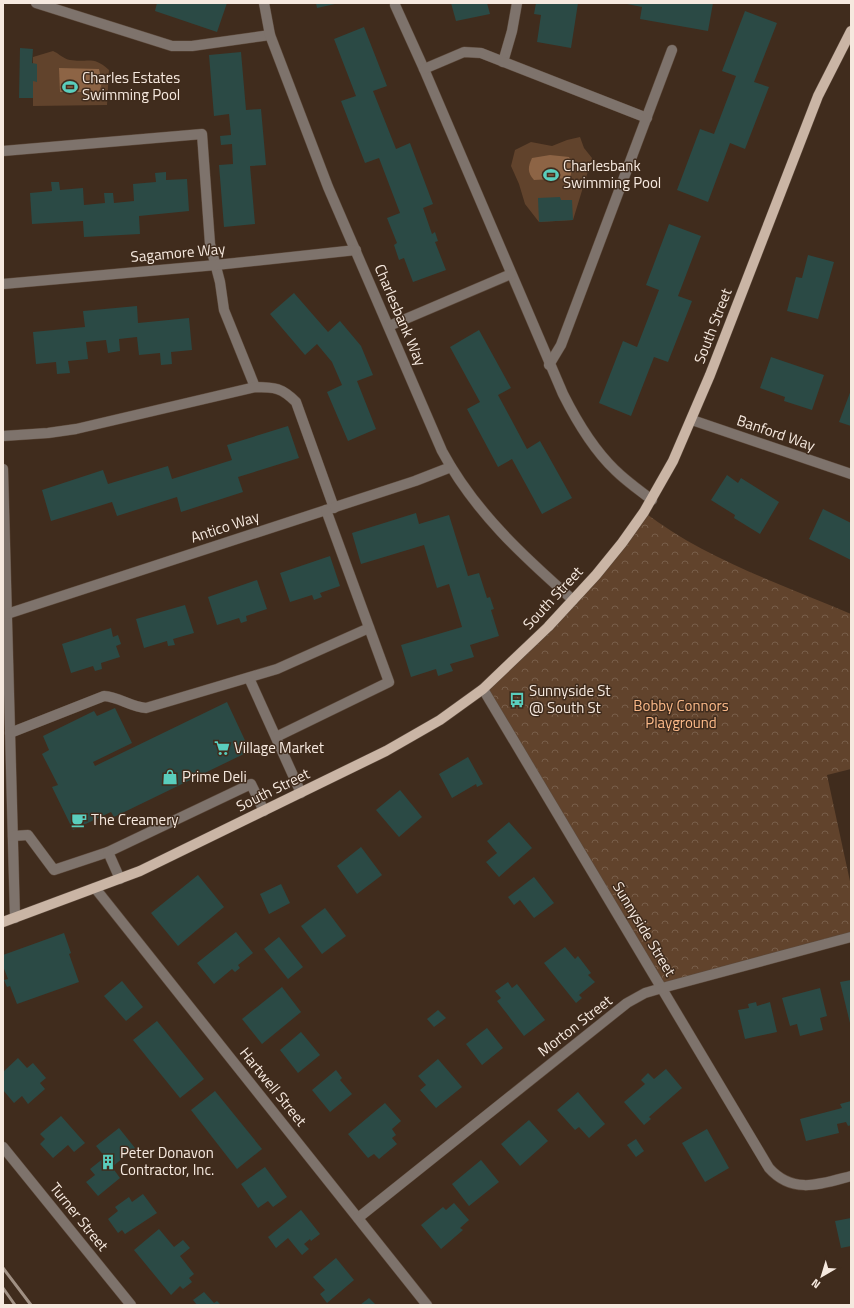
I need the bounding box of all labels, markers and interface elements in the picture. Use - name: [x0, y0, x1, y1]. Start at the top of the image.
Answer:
- place label: Charles Estates Swimming Pool: [82, 66, 180, 106]
- sports icon: Charles Estates Swimming Pool: [61, 78, 79, 96]
- place label: Charlesbank Swimming Pool: [563, 154, 661, 194]
- sports icon: Charlesbank Swimming Pool: [542, 166, 560, 184]
- street label: Sagamore Way: [130, 237, 226, 268]
- street label: Charlesbank Way: [369, 260, 432, 369]
- street label: South Street: [688, 284, 738, 367]
- street label: Banford Way: [734, 408, 818, 457]
- street label: Antico Way: [188, 505, 262, 548]
- street label: South Street: [517, 560, 589, 635]
- place label: Sunnyside St @ South St: [529, 679, 611, 719]
- bus stop icon: Sunnyside St @ South St: [508, 691, 526, 709]
- park label: Bobby Connors Playground: [633, 694, 729, 734]
- place label: Village Market: [234, 736, 325, 759]
- supermarket icon: Village Market: [213, 739, 231, 757]
- street label: South Street: [232, 762, 314, 817]
- place label: Prime Deli: [182, 765, 247, 788]
- shop icon: Prime Deli: [161, 768, 179, 786]
- place label: The Creamery: [91, 808, 179, 831]
- cafe icon: The Creamery: [70, 811, 88, 829]
- street label: Sunnyside Street: [607, 877, 682, 981]
- street label: Morton Street: [533, 989, 617, 1062]
- street label: Hartwell Street: [234, 1042, 313, 1132]
- place label: Peter Donavon Contractor, Inc.: [120, 1141, 214, 1181]
- building icon: Peter Donavon Contractor, Inc.: [99, 1153, 117, 1171]
- street label: Turner Street: [44, 1177, 115, 1257]
- north arrow: [802, 1256, 842, 1296]
- text: N: [808, 1275, 824, 1293]

